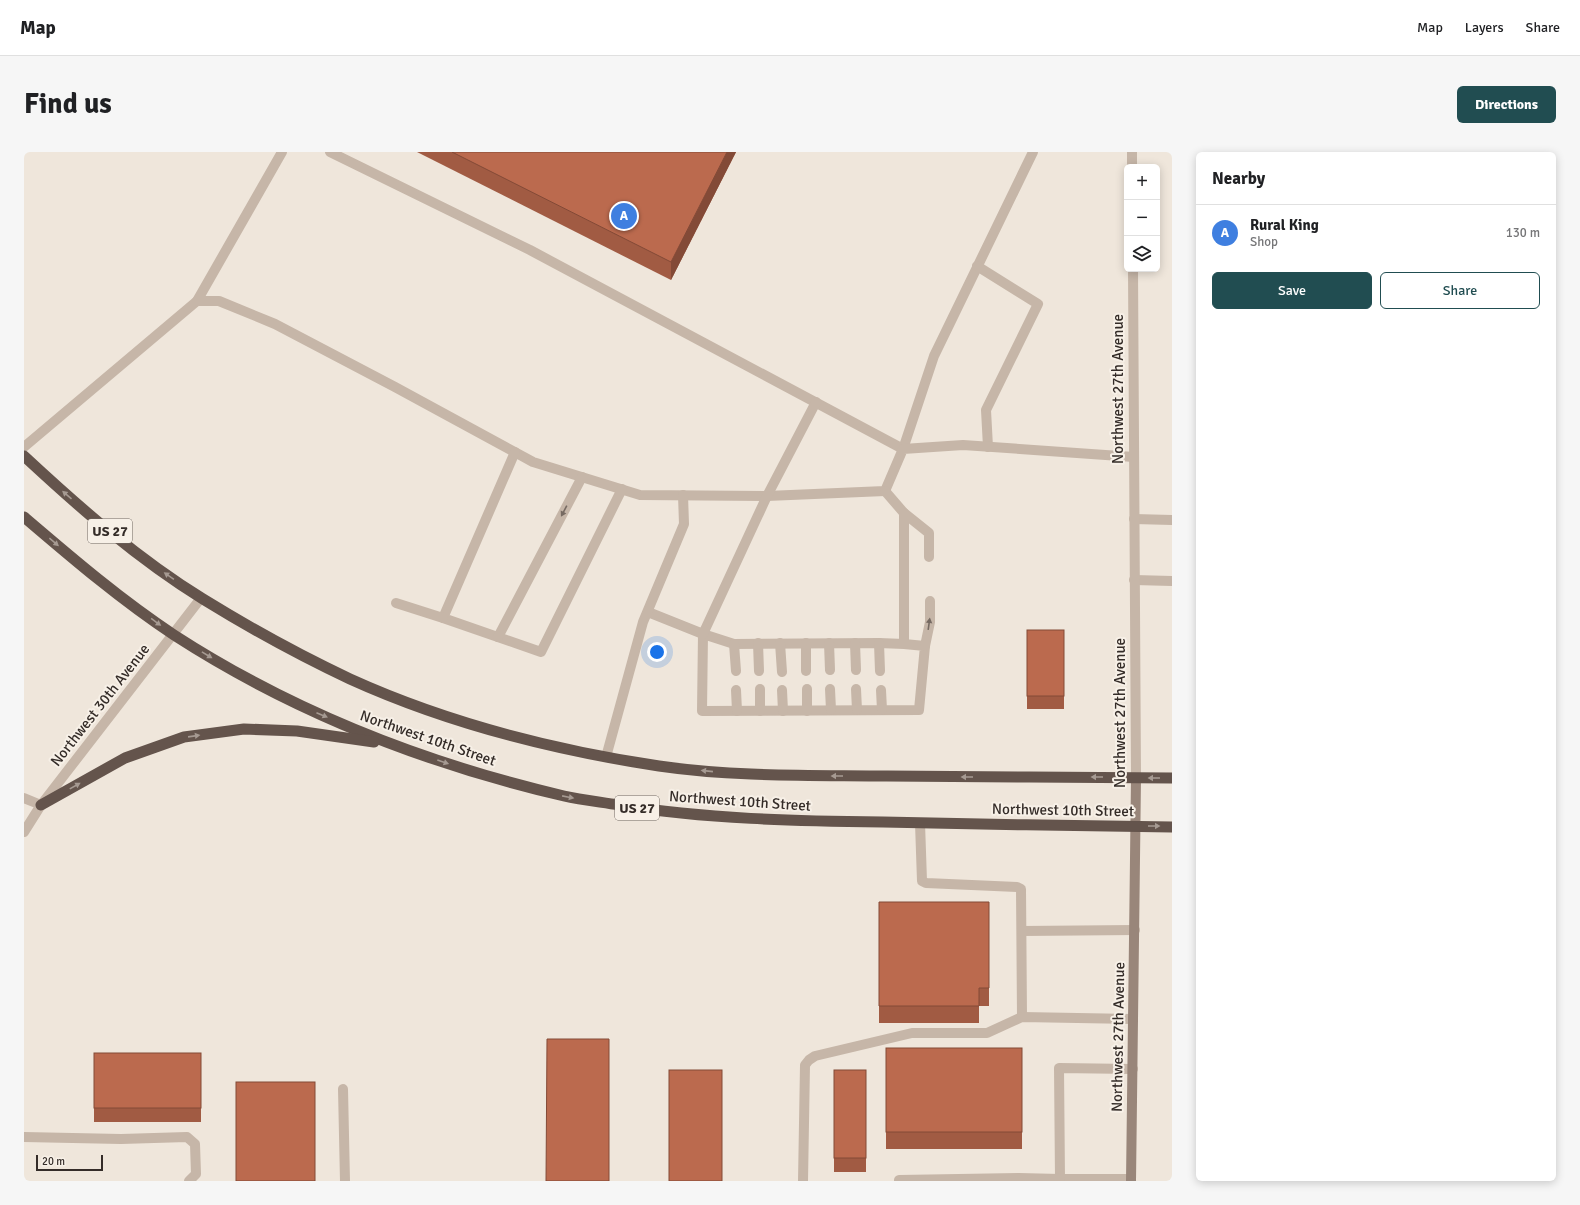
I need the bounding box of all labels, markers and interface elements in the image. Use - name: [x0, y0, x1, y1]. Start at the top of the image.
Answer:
- text: Map: [20, 16, 56, 40]
- text: Map: [1417, 19, 1443, 36]
- text: Layers: [1465, 19, 1504, 36]
- text: Share: [1526, 19, 1560, 36]
- button: Directions: [1457, 86, 1556, 123]
- text: Find us: [24, 87, 112, 121]
- map controls: [1124, 164, 1160, 272]
- button: +: [1124, 164, 1160, 200]
- text: Nearby: [1212, 168, 1265, 189]
- button: −: [1124, 200, 1160, 236]
- pin: A: [611, 201, 637, 231]
- text: Rural King: [1250, 216, 1319, 234]
- text: A: [1221, 225, 1229, 241]
- text: 130 m: [1506, 225, 1540, 241]
- text: Shop: [1250, 234, 1278, 250]
- button: layers: [1124, 236, 1160, 272]
- button: Save: [1212, 272, 1372, 309]
- button: Share: [1380, 272, 1540, 309]
- street label: Northwest 27th Avenue: [1109, 314, 1127, 464]
- one-way arrow: [62, 491, 73, 500]
- one-way arrow: [561, 506, 567, 517]
- road number: US 27: [88, 519, 132, 543]
- one-way arrow: [48, 538, 59, 547]
- one-way arrow: [164, 572, 175, 580]
- one-way arrow: [926, 617, 932, 630]
- one-way arrow: [151, 618, 162, 626]
- street label: Northwest 27th Avenue: [1111, 638, 1129, 788]
- street label: Northwest 30th Avenue: [47, 640, 153, 770]
- your location: [647, 642, 667, 662]
- one-way arrow: [201, 651, 213, 658]
- street label: Northwest 10th Street: [358, 706, 498, 770]
- one-way arrow: [316, 712, 327, 718]
- one-way arrow: [188, 733, 200, 739]
- one-way arrow: [437, 759, 449, 765]
- one-way arrow: [701, 767, 713, 774]
- one-way arrow: [830, 773, 843, 779]
- one-way arrow: [961, 773, 973, 780]
- one-way arrow: [1090, 774, 1103, 780]
- one-way arrow: [1147, 775, 1160, 781]
- one-way arrow: [69, 783, 81, 790]
- street label: Northwest 10th Street: [668, 787, 812, 815]
- one-way arrow: [562, 794, 574, 800]
- road number: US 27: [615, 796, 659, 820]
- street label: Northwest 10th Street: [992, 800, 1134, 820]
- one-way arrow: [1148, 823, 1161, 829]
- street label: Northwest 27th Avenue: [1108, 962, 1128, 1112]
- scale bar: [36, 1153, 103, 1172]
- text: 20 m: [42, 1155, 65, 1168]

